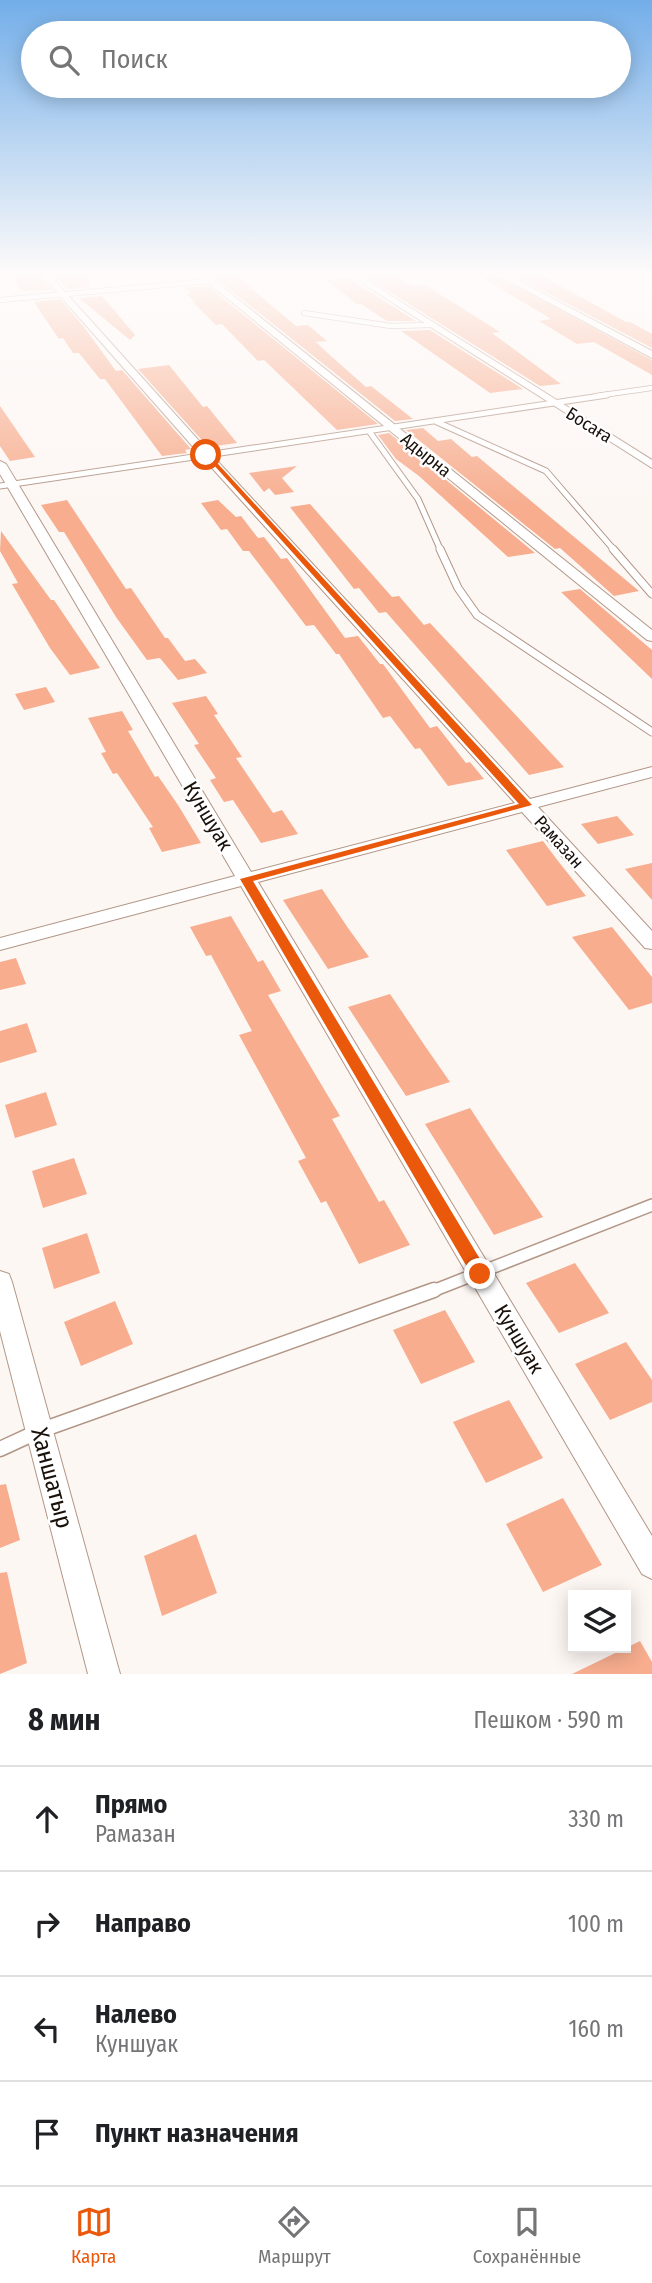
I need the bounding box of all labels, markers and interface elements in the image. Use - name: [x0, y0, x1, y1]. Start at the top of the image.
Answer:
- search box: [21, 21, 631, 98]
- icon: search: [45, 41, 83, 79]
- text: Поиск: [101, 44, 168, 75]
- street label: Босаға: [562, 402, 616, 448]
- street label: Адырна: [396, 428, 456, 482]
- route start: [190, 439, 221, 470]
- street label: Куншуак: [177, 777, 239, 855]
- street label: Рамазан: [530, 811, 588, 873]
- route end: [464, 1258, 495, 1289]
- street label: Куншуак: [488, 1300, 550, 1378]
- street label: Ханшатыр: [25, 1425, 79, 1531]
- map controls: [568, 1590, 631, 1653]
- button: layers: [568, 1590, 631, 1653]
- text: 8 мин: [28, 1702, 100, 1738]
- text: Пешком · 590 m: [474, 1706, 624, 1734]
- text: Прямо: [95, 1789, 167, 1820]
- icon: ahead: [28, 1800, 66, 1838]
- text: 330 m: [568, 1805, 624, 1833]
- text: Рамазан: [95, 1820, 176, 1848]
- icon: right: [28, 1905, 66, 1943]
- text: Направо: [95, 1908, 191, 1939]
- text: 100 m: [568, 1910, 624, 1938]
- text: Налево: [95, 1999, 177, 2030]
- icon: left: [28, 2010, 66, 2048]
- text: 160 m: [569, 2015, 624, 2043]
- text: Куншуак: [95, 2030, 178, 2058]
- icon: arrive: [28, 2115, 66, 2153]
- text: Пункт назначения: [95, 2118, 299, 2149]
- tab: Карта: [71, 2203, 116, 2268]
- tab: Маршрут: [258, 2203, 331, 2268]
- tab: Сохранённые: [473, 2203, 581, 2268]

